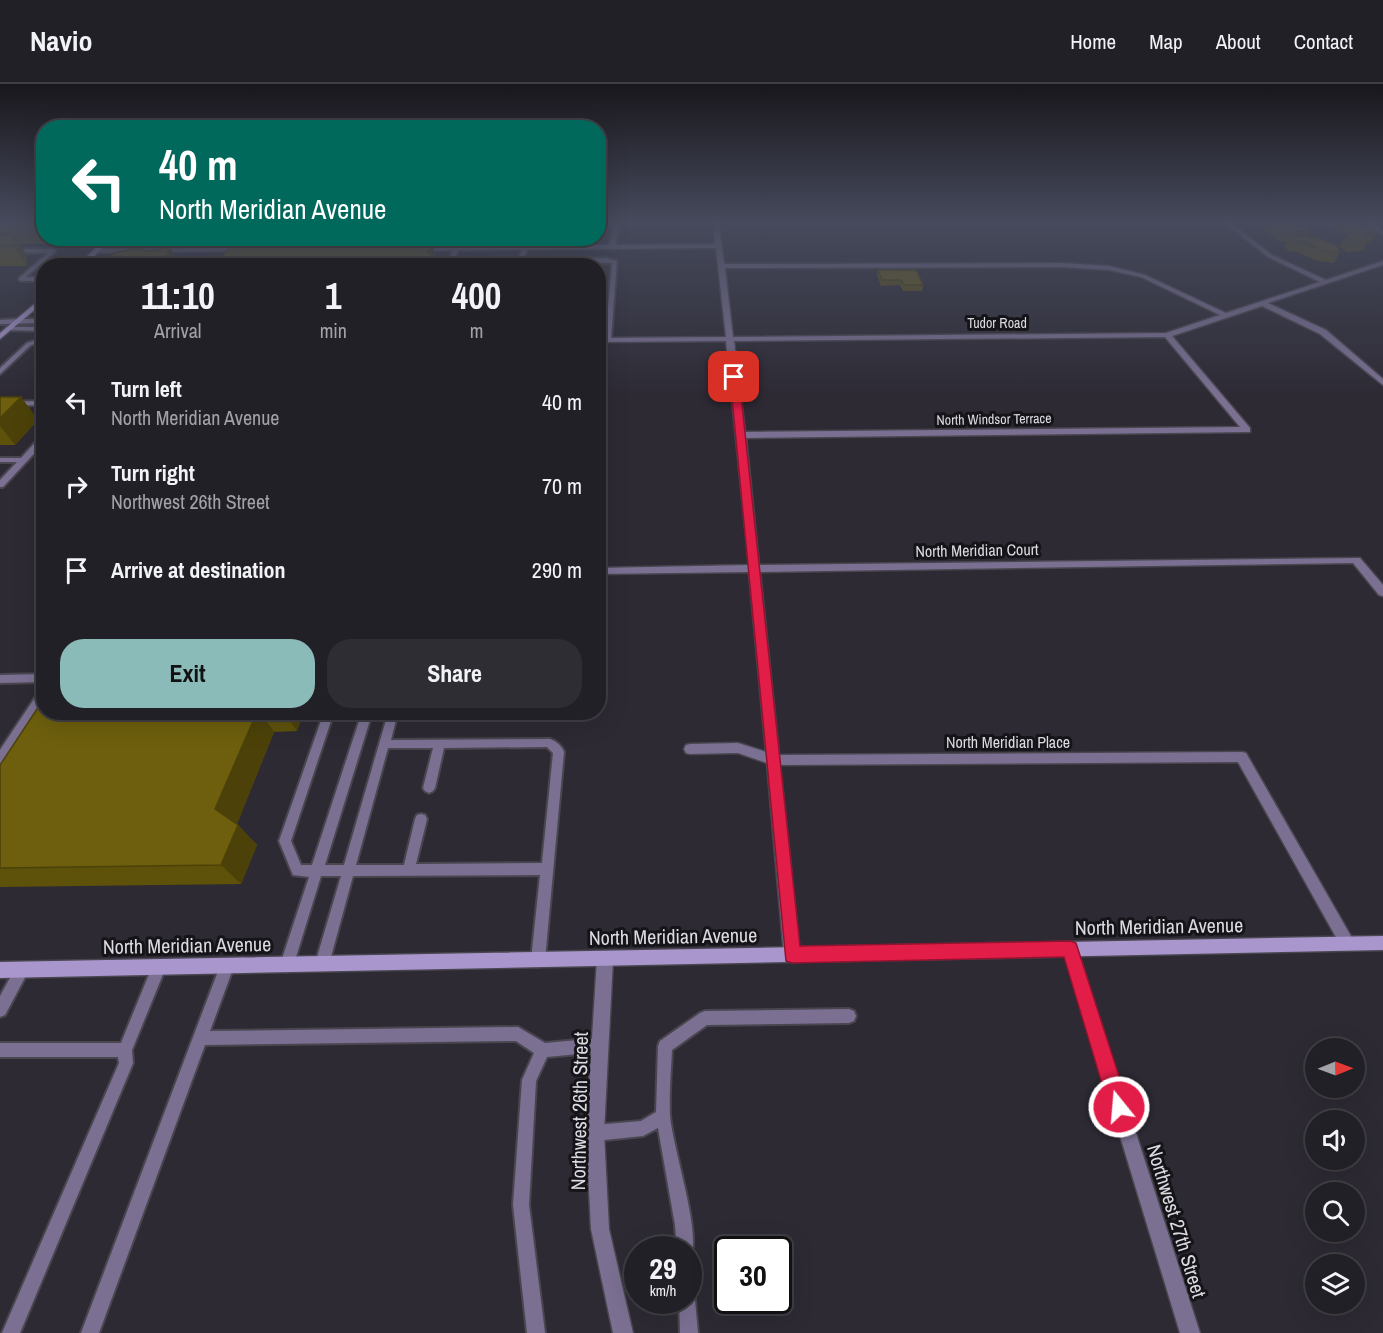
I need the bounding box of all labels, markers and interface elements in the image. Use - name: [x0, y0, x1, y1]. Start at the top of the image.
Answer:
- text: Navio: [30, 22, 93, 60]
- text: Home: [1070, 27, 1116, 56]
- text: Map: [1149, 27, 1183, 56]
- text: About: [1216, 27, 1261, 56]
- text: Contact: [1294, 27, 1353, 56]
- text: 40 m: [159, 137, 238, 193]
- icon: left: [60, 144, 138, 222]
- text: North Meridian Avenue: [159, 191, 386, 227]
- text: 11:10: [141, 272, 215, 320]
- text: 1: [325, 272, 342, 320]
- text: 400: [452, 272, 501, 320]
- street label: Tudor Road: [967, 314, 1027, 332]
- text: Arrival: [154, 317, 202, 344]
- text: min: [320, 317, 347, 344]
- text: m: [470, 317, 483, 344]
- pin: [708, 351, 759, 402]
- icon: arrive: [717, 360, 750, 393]
- text: Turn left: [111, 374, 182, 404]
- icon: left: [60, 386, 93, 419]
- text: 40 m: [542, 387, 582, 417]
- text: North Meridian Avenue: [111, 404, 279, 431]
- street label: North Windsor Terrace: [936, 409, 1052, 429]
- text: Turn right: [111, 458, 195, 488]
- icon: right: [60, 470, 93, 503]
- text: 70 m: [542, 471, 582, 501]
- text: Northwest 26th Street: [111, 488, 270, 515]
- street label: North Meridian Court: [915, 538, 1039, 562]
- icon: arrive: [60, 554, 93, 587]
- text: Arrive at destination: [111, 555, 285, 585]
- text: 290 m: [532, 555, 582, 585]
- button: Exit: [60, 639, 315, 708]
- button: Share: [327, 639, 582, 708]
- street label: North Meridian Place: [946, 731, 1070, 753]
- street label: North Meridian Avenue: [1075, 911, 1243, 941]
- street label: North Meridian Avenue: [589, 921, 757, 951]
- street label: North Meridian Avenue: [103, 930, 271, 960]
- street label: Northwest 26th Street: [564, 1031, 594, 1191]
- north arrow: [1305, 1038, 1365, 1098]
- map controls: [1305, 1038, 1365, 1314]
- position arrow: [1087, 1075, 1151, 1139]
- button: sound: [1305, 1110, 1365, 1170]
- street label: Northwest 27th Street: [1141, 1141, 1213, 1301]
- button: search: [1305, 1182, 1365, 1242]
- speed limit sign: 30: [714, 1236, 792, 1314]
- text: 29: [649, 1248, 677, 1288]
- button: layers: [1305, 1254, 1365, 1314]
- text: km/h: [650, 1280, 676, 1301]

